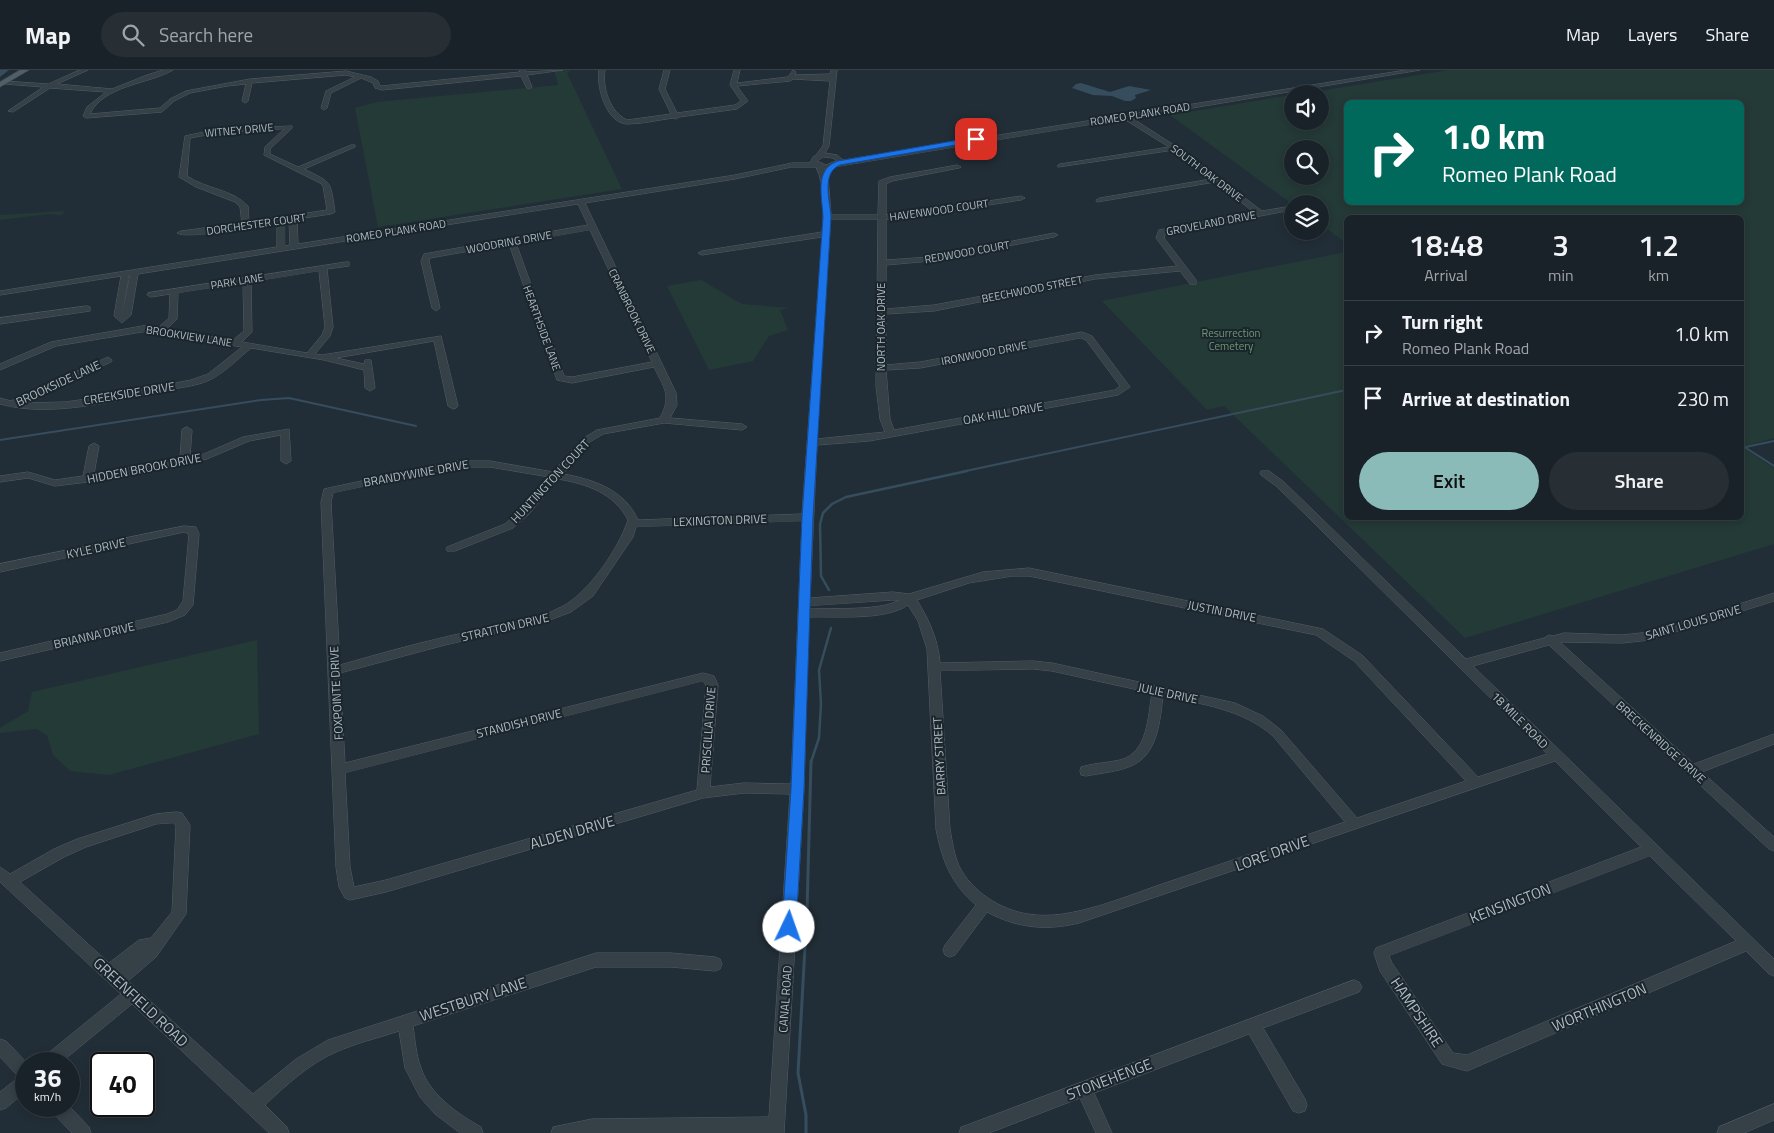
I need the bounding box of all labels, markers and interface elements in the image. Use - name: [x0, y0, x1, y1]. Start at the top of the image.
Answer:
- search box: [101, 12, 451, 57]
- text: Map: [25, 17, 71, 53]
- text: Search here: [159, 20, 253, 49]
- icon: search: [119, 21, 147, 49]
- text: Map: [1566, 21, 1600, 48]
- text: Layers: [1628, 21, 1677, 48]
- text: Share: [1705, 21, 1749, 48]
- map controls: [1284, 85, 1329, 240]
- button: sound: [1284, 85, 1329, 130]
- street label: ROMEO PLANK ROAD: [1089, 98, 1191, 130]
- text: 1.0 km: [1442, 109, 1545, 163]
- pin: [955, 118, 997, 160]
- street label: WITNEY DRIVE: [204, 119, 274, 141]
- icon: right: [1359, 120, 1424, 185]
- icon: arrive: [962, 125, 990, 153]
- street label: SOUTH OAK DRIVE: [1167, 140, 1247, 206]
- button: search: [1284, 140, 1329, 185]
- text: Romeo Plank Road: [1442, 157, 1617, 191]
- street label: HAVENWOOD COURT: [888, 195, 990, 225]
- button: layers: [1284, 195, 1329, 240]
- street label: GROVELAND DRIVE: [1165, 206, 1257, 240]
- street label: DORCHESTER COURT: [205, 209, 307, 239]
- street label: ROMEO PLANK ROAD: [345, 215, 447, 247]
- text: 18:48: [1409, 222, 1483, 268]
- text: 3: [1552, 222, 1569, 268]
- text: 1.2: [1638, 222, 1679, 268]
- street label: WOODRING DRIVE: [465, 227, 553, 257]
- street label: REDWOOD COURT: [923, 237, 1011, 267]
- text: Arrival: [1424, 263, 1468, 287]
- text: min: [1548, 263, 1574, 287]
- text: km: [1648, 263, 1669, 287]
- street label: CRANBROOK DRIVE: [605, 266, 659, 356]
- street label: PARK LANE: [209, 269, 265, 293]
- street label: BEECHWOOD STREET: [980, 271, 1084, 307]
- street label: HEARTHSIDE LANE: [519, 283, 565, 373]
- street label: NORTH OAK DRIVE: [873, 283, 889, 371]
- text: Turn right: [1402, 307, 1483, 336]
- icon: right: [1359, 319, 1387, 347]
- text: 1.0 km: [1674, 319, 1729, 348]
- street label: BROOKVIEW LANE: [145, 321, 233, 351]
- park label: Resurrection Cemetery: [1201, 325, 1261, 354]
- text: Romeo Plank Road: [1402, 336, 1529, 360]
- street label: IRONWOOD DRIVE: [940, 337, 1028, 369]
- street label: BROOKSIDE LANE: [12, 355, 104, 411]
- street label: CREEKSIDE DRIVE: [82, 376, 176, 410]
- icon: arrive: [1359, 384, 1387, 412]
- text: Arrive at destination: [1402, 384, 1570, 413]
- text: 230 m: [1677, 384, 1729, 413]
- street label: OAK HILL DRIVE: [961, 397, 1045, 429]
- street label: HUNTINGTON COURT: [506, 434, 595, 527]
- street label: HIDDEN BROOK DRIVE: [85, 448, 203, 488]
- button: Exit: [1359, 452, 1539, 510]
- button: Share: [1549, 452, 1729, 510]
- street label: BRANDYWINE DRIVE: [362, 454, 470, 492]
- street label: LEXINGTON DRIVE: [673, 509, 768, 531]
- street label: KYLE DRIVE: [65, 532, 128, 564]
- street label: JUSTIN DRIVE: [1186, 595, 1258, 627]
- street label: SAINT LOUIS DRIVE: [1643, 599, 1743, 645]
- street label: STRATTON DRIVE: [459, 608, 551, 646]
- street label: BRIANNA DRIVE: [52, 616, 137, 654]
- street label: FOXPOINTE DRIVE: [324, 645, 348, 740]
- street label: JULIE DRIVE: [1136, 677, 1200, 709]
- street label: PRISCILLA DRIVE: [696, 686, 721, 774]
- street label: 18 MILE ROAD: [1487, 687, 1553, 753]
- street label: BRECKENRIDGE DRIVE: [1612, 696, 1711, 788]
- street label: STANDISH DRIVE: [474, 703, 564, 743]
- street label: BARRY STREET: [927, 716, 951, 795]
- street label: ALDEN DRIVE: [527, 809, 617, 855]
- street label: LORE DRIVE: [1232, 829, 1312, 877]
- street label: KENSINGTON: [1466, 877, 1554, 929]
- position arrow: [762, 900, 814, 952]
- street label: GREENFIELD ROAD: [88, 952, 194, 1052]
- street label: CANAL ROAD: [773, 964, 797, 1033]
- street label: WESTBURY LANE: [417, 971, 529, 1027]
- street label: HAMPSHIRE: [1385, 972, 1449, 1052]
- street label: WORTHINGTON: [1548, 977, 1650, 1037]
- speed limit sign: 40: [90, 1052, 155, 1117]
- street label: STONEHENGE: [1063, 1052, 1155, 1106]
- text: 36: [33, 1059, 62, 1097]
- text: km/h: [34, 1087, 61, 1106]

